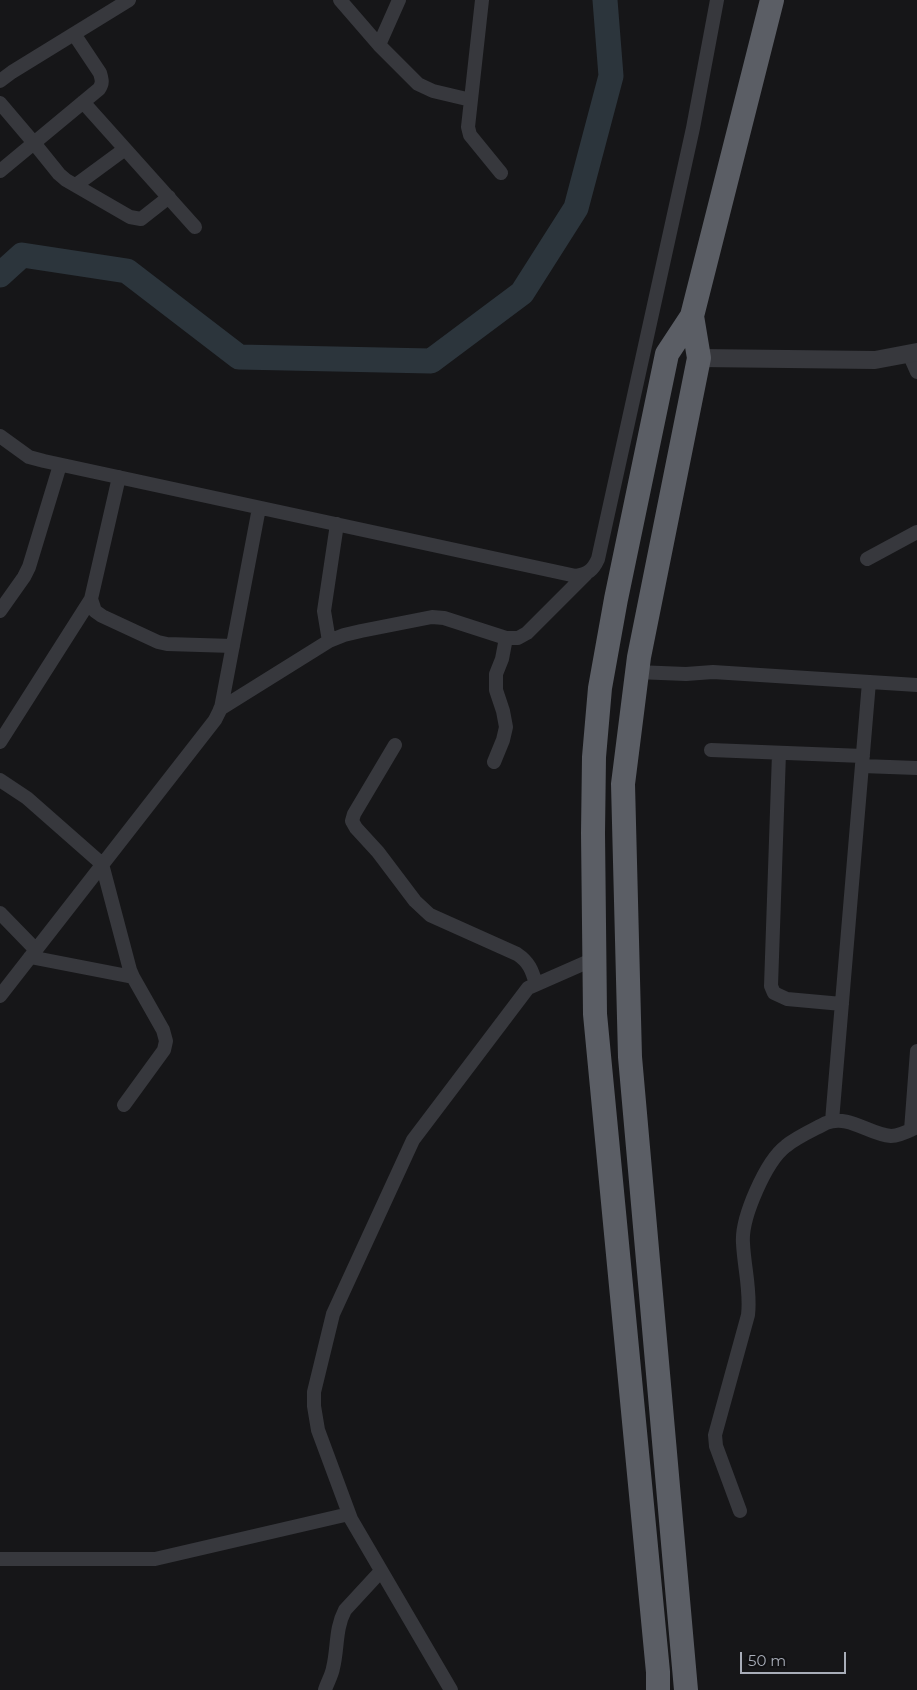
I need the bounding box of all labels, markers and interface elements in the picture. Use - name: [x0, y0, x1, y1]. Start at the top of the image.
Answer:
- scale bar: [742, 1642, 848, 1674]
- text: 50 m: [748, 1651, 786, 1670]

